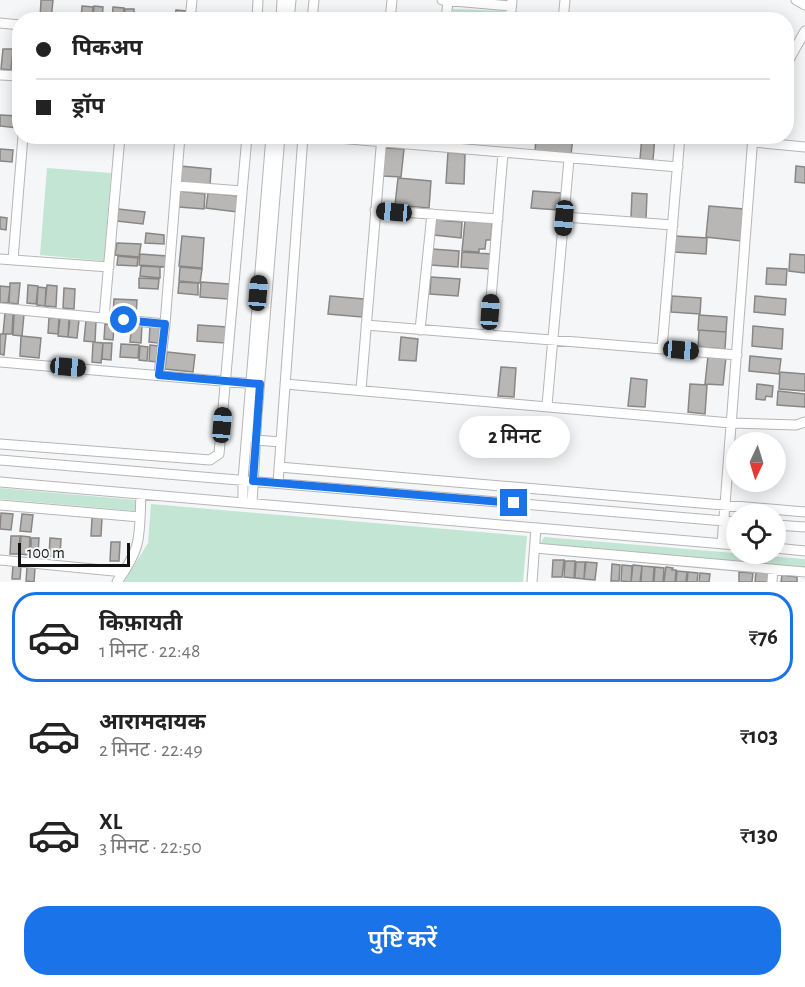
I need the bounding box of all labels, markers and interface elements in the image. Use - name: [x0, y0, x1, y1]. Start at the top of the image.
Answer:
- text: पिकअप: [72, 37, 143, 59]
- text: ड्रॉप: [72, 95, 105, 117]
- car: [553, 199, 575, 237]
- car: [375, 201, 413, 223]
- car: [247, 274, 269, 312]
- car: [480, 293, 500, 331]
- route start: [110, 306, 137, 333]
- car: [662, 339, 700, 361]
- car: [49, 356, 87, 378]
- car: [211, 406, 233, 444]
- callout: 2 मिनट: [458, 416, 570, 458]
- text: 2 मिनट: [488, 427, 541, 447]
- north arrow: [726, 432, 786, 492]
- map controls: [726, 432, 786, 564]
- route end: [500, 489, 527, 516]
- button: locate: [726, 504, 786, 564]
- scale bar: [18, 540, 130, 568]
- text: 100 m: [27, 545, 65, 561]
- icon: car: [27, 610, 81, 664]
- text: किफ़ायती: [99, 612, 183, 634]
- text: ₹76: [749, 626, 778, 648]
- text: 1 मिनट · 22:48: [99, 641, 201, 661]
- icon: car: [27, 709, 81, 763]
- text: आरामदायक: [99, 711, 206, 733]
- text: ₹103: [740, 725, 778, 747]
- text: 2 मिनट · 22:49: [99, 740, 203, 760]
- icon: car: [27, 808, 81, 862]
- text: XL: [99, 811, 122, 833]
- text: ₹130: [740, 824, 778, 846]
- text: 3 मिनट · 22:50: [99, 837, 202, 857]
- button: पुष्टि करें: [24, 906, 781, 975]

